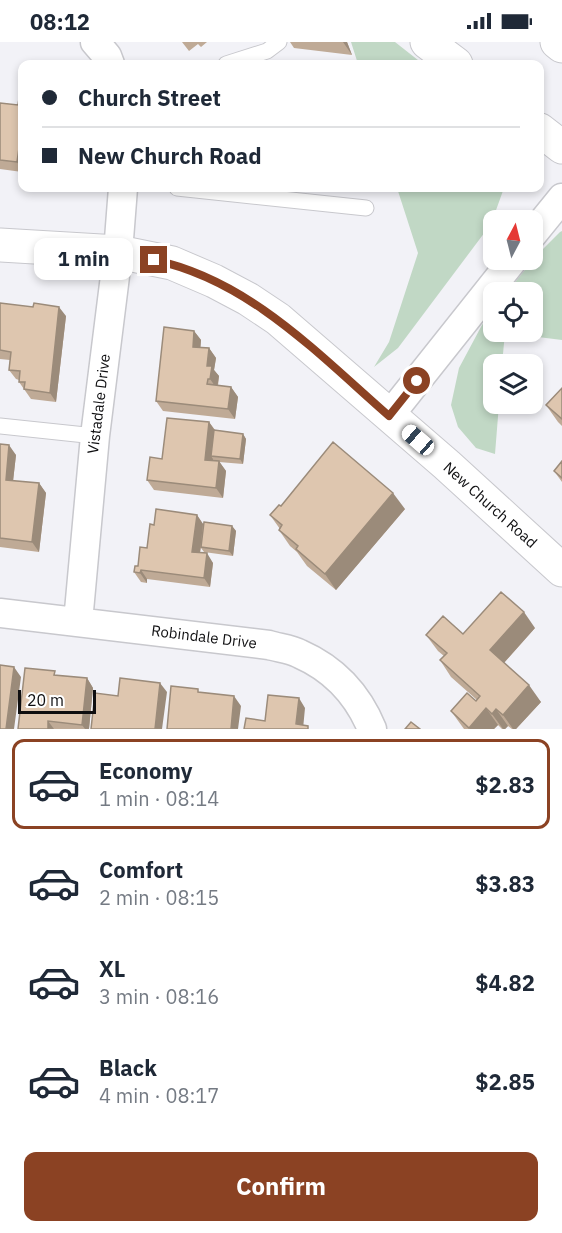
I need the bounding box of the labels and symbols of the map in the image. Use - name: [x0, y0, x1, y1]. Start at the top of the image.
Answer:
- north arrow: [483, 210, 543, 270]
- callout: 1 min: [34, 239, 133, 281]
- route end: [140, 246, 167, 273]
- street label: Vistadale Drive: [83, 353, 114, 455]
- route start: [403, 367, 430, 394]
- car: [399, 421, 437, 459]
- street label: New Church Road: [439, 458, 541, 552]
- street label: Robindale Drive: [150, 621, 258, 652]
- scale bar: [18, 687, 96, 714]

